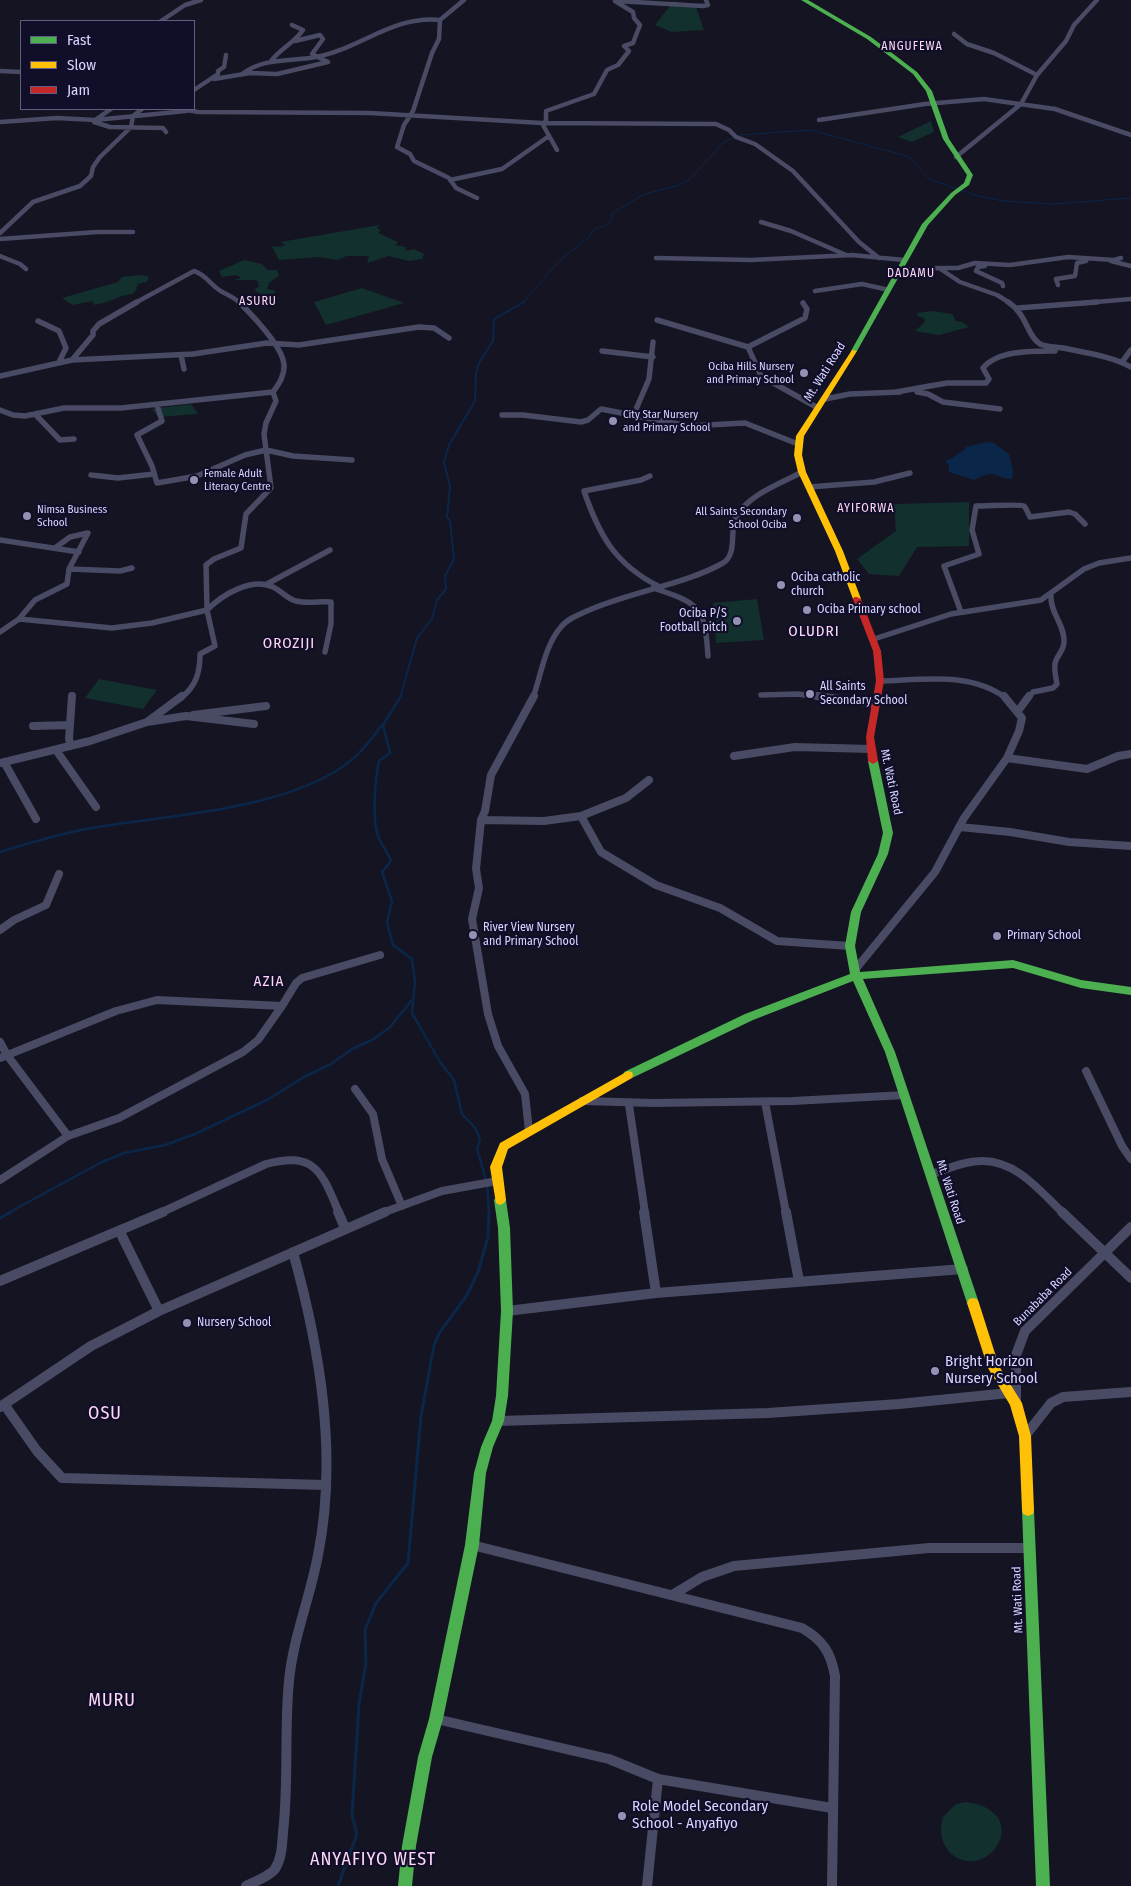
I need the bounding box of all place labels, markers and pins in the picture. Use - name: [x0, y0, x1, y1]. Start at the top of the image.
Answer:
- place label: Ociba Hills Nursery and Primary School: [707, 360, 794, 386]
- marker: Ociba Hills Nursery and Primary School: [798, 367, 810, 379]
- place label: City Star Nursery and Primary School: [623, 408, 710, 434]
- marker: City Star Nursery and Primary School: [607, 415, 619, 427]
- place label: Female Adult Literacy Centre: [204, 467, 271, 493]
- marker: Female Adult Literacy Centre: [188, 474, 200, 486]
- place label: Nimsa Business School: [37, 503, 107, 529]
- place label: All Saints Secondary School Ociba: [696, 505, 787, 531]
- marker: Nimsa Business School: [21, 510, 33, 522]
- marker: All Saints Secondary School Ociba: [791, 512, 803, 524]
- place label: Ociba catholic church: [791, 571, 860, 599]
- marker: Ociba catholic church: [775, 579, 787, 591]
- place label: Ociba Primary school: [817, 603, 921, 617]
- marker: Ociba Primary school: [801, 604, 813, 616]
- place label: Ociba P/S Football pitch: [660, 607, 727, 635]
- marker: Ociba P/S Football pitch: [731, 615, 743, 627]
- place label: All Saints Secondary School: [820, 680, 907, 708]
- marker: All Saints Secondary School: [804, 688, 816, 700]
- place label: River View Nursery and Primary School: [483, 921, 578, 949]
- marker: River View Nursery and Primary School: [467, 929, 479, 941]
- place label: Primary School: [1007, 929, 1081, 943]
- marker: Primary School: [991, 930, 1003, 942]
- place label: Nursery School: [197, 1316, 271, 1330]
- marker: Nursery School: [181, 1317, 193, 1329]
- place label: Bright Horizon Nursery School: [945, 1353, 1038, 1388]
- marker: Bright Horizon Nursery School: [929, 1365, 941, 1377]
- place label: Role Model Secondary School - Anyafiyo: [632, 1798, 768, 1833]
- marker: Role Model Secondary School - Anyafiyo: [616, 1810, 628, 1822]

